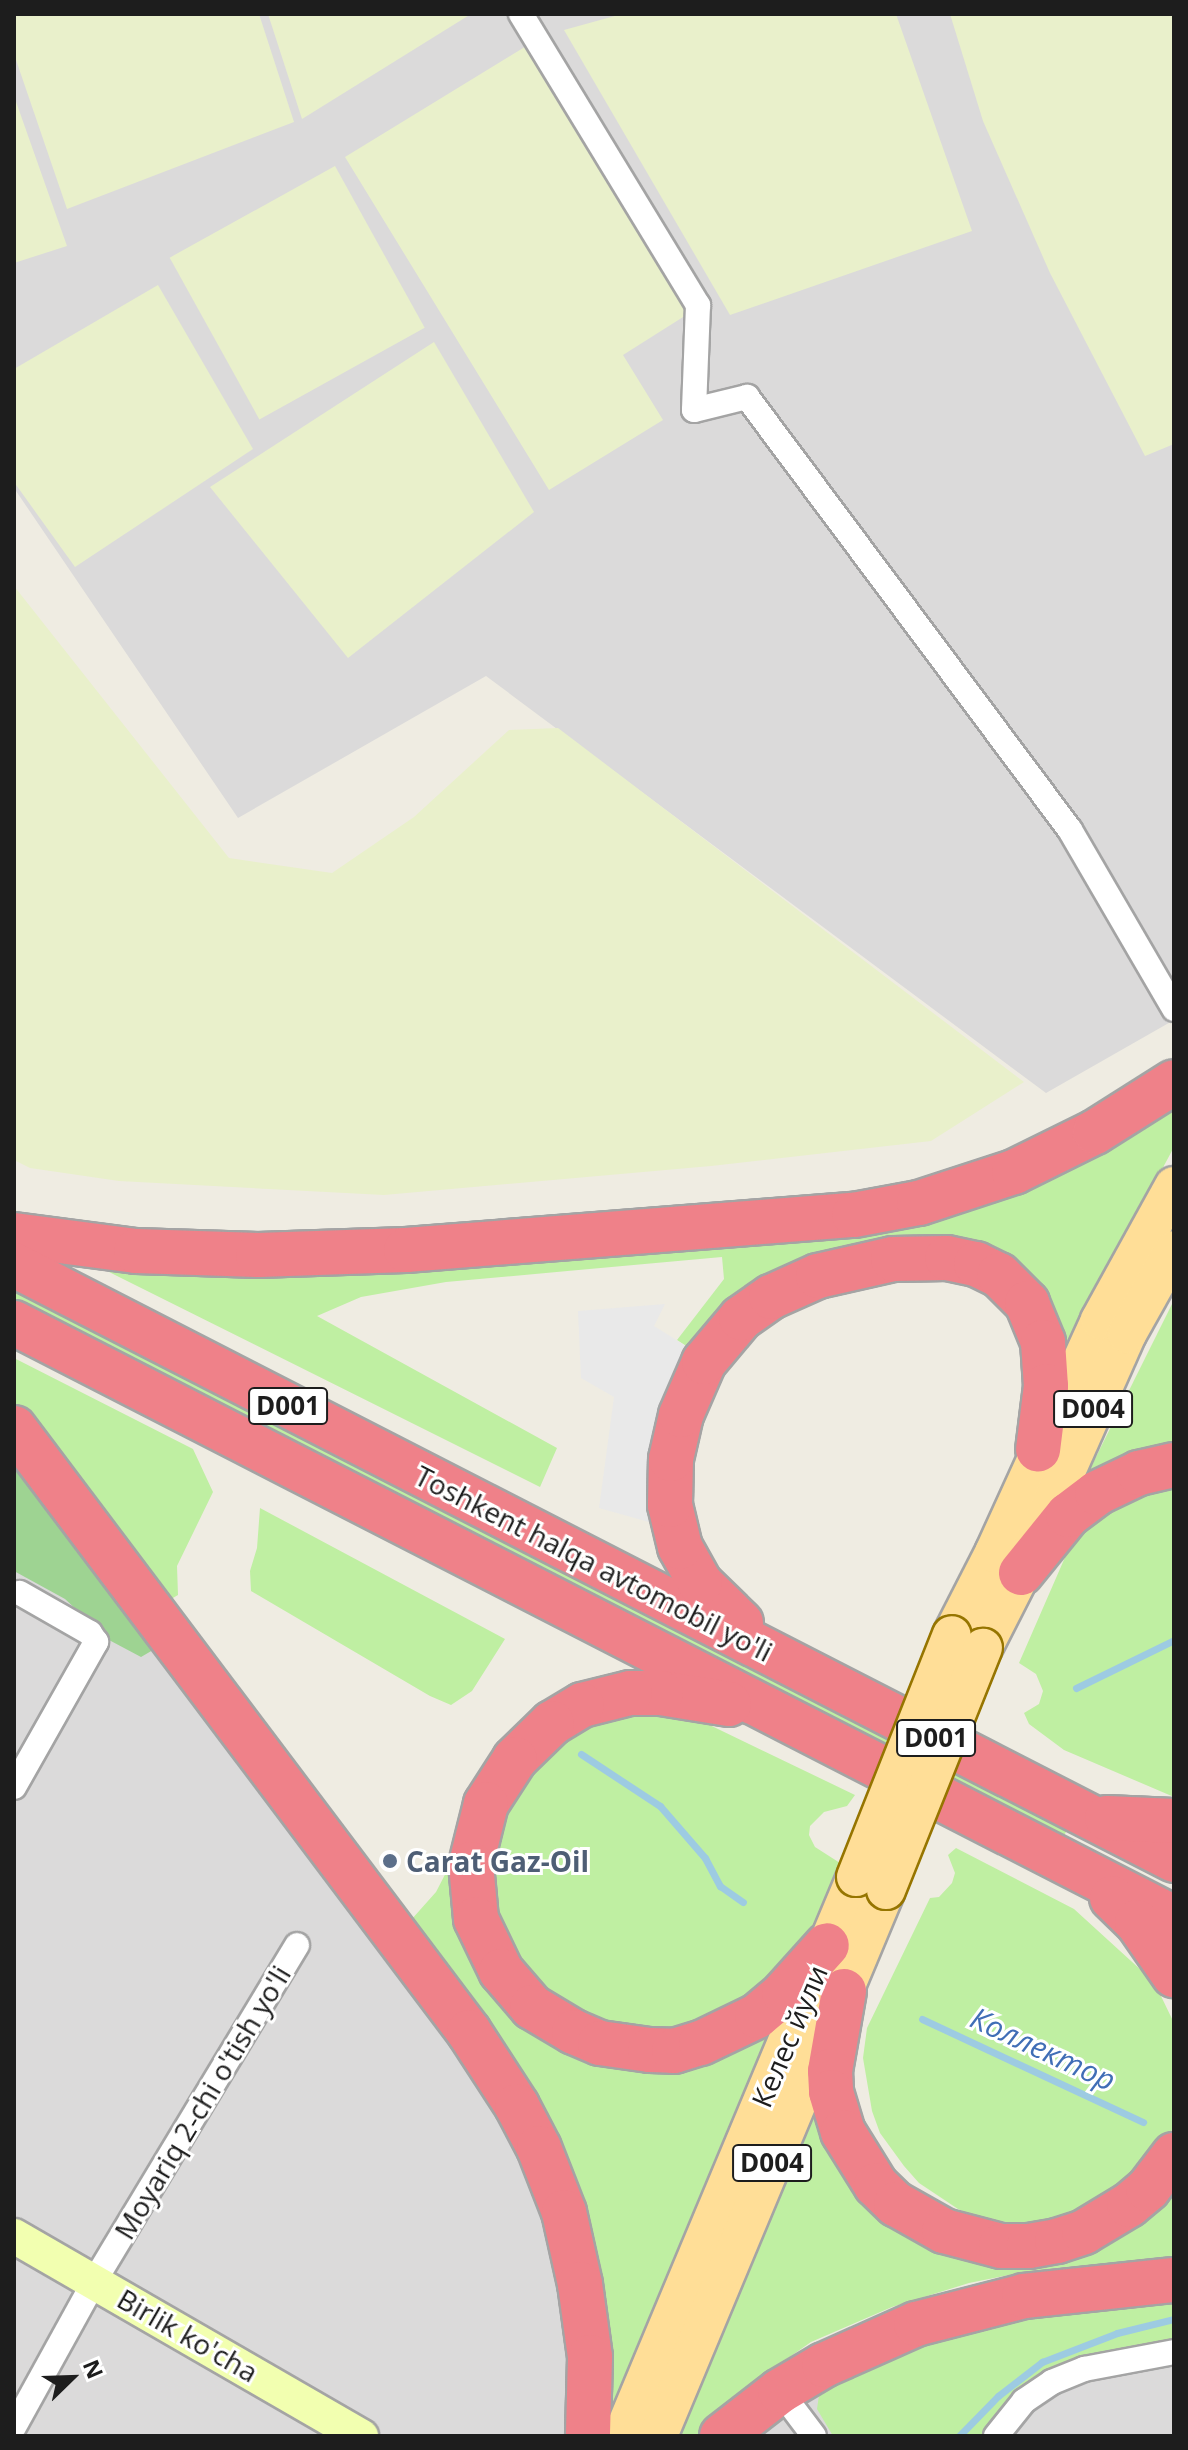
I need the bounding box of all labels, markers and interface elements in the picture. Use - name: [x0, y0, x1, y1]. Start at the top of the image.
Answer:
- road number: D001: [248, 1384, 328, 1428]
- road number: D004: [1053, 1387, 1133, 1431]
- street label: Toshkent halqa avtomobil yo'li: [410, 1458, 778, 1668]
- road number: D001: [896, 1716, 976, 1760]
- place label: Carat Gaz-Oil: [406, 1844, 589, 1878]
- marker: Carat Gaz-Oil: [381, 1852, 399, 1870]
- street label: Moyariq 2-chi o'tish yo'li: [107, 1959, 297, 2245]
- street label: Келес йули: [744, 1960, 834, 2112]
- water label: Коллектор: [965, 2000, 1121, 2098]
- road number: D004: [732, 2141, 812, 2185]
- street label: Birlik ko'cha: [112, 2281, 264, 2389]
- north arrow: [32, 2338, 112, 2418]
- text: N: [77, 2355, 111, 2383]

